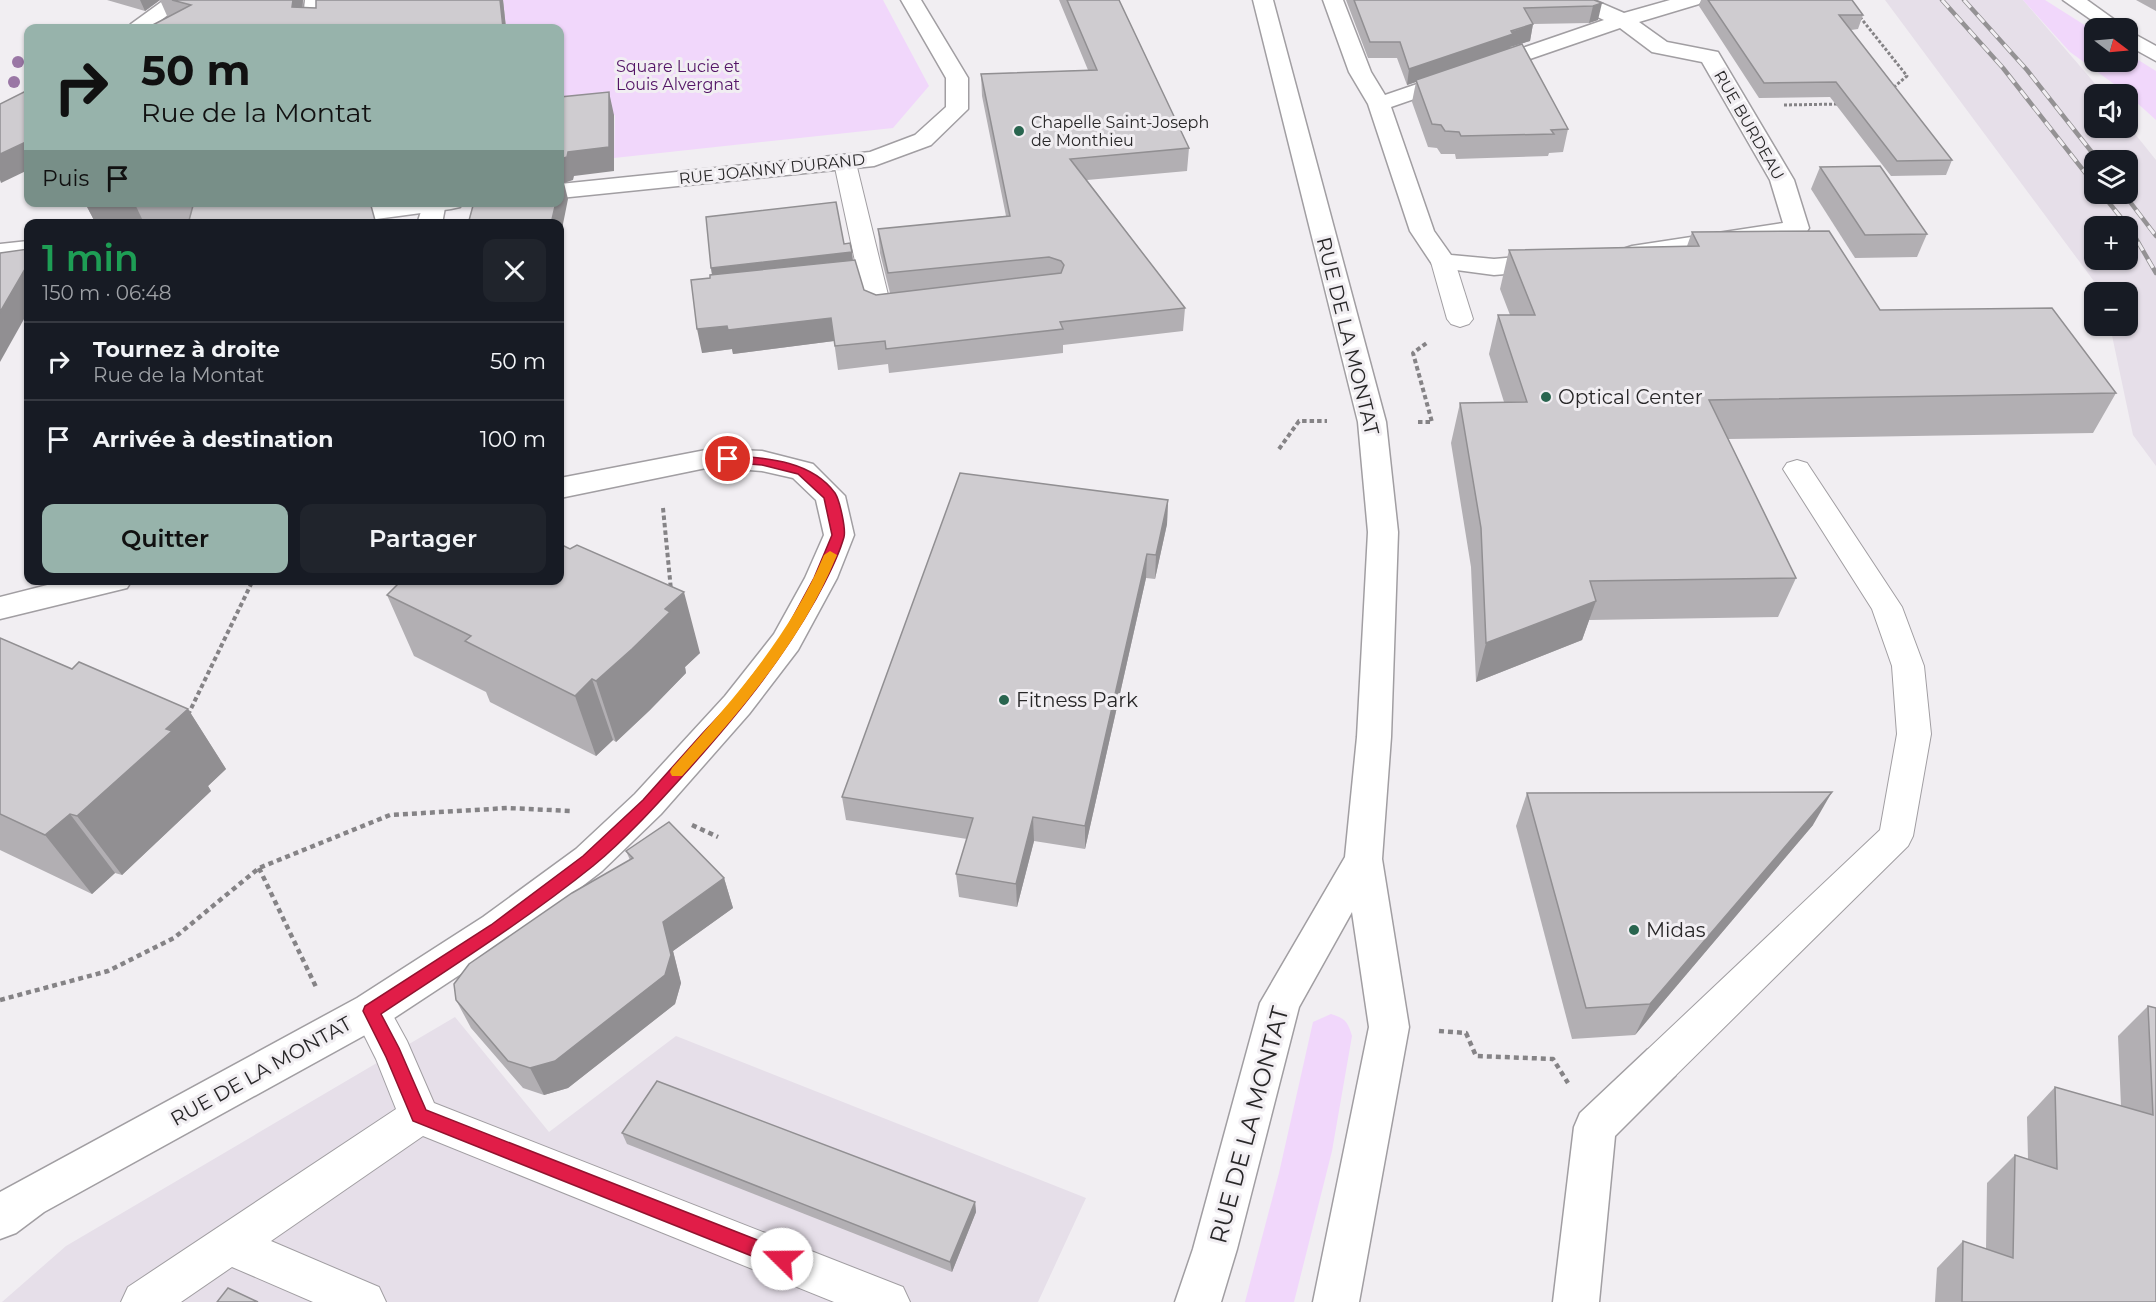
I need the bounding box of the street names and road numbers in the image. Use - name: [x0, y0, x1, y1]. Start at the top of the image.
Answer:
- street label: RUE BURDEAU: [1710, 67, 1788, 183]
- street label: RUE JOANNY DURAND: [678, 150, 866, 188]
- street label: RUE DE LA MONTAT: [1312, 234, 1384, 438]
- street label: RUE DE LA MONTAT: [1203, 1003, 1295, 1247]
- street label: RUE DE LA MONTAT: [166, 1011, 356, 1131]

